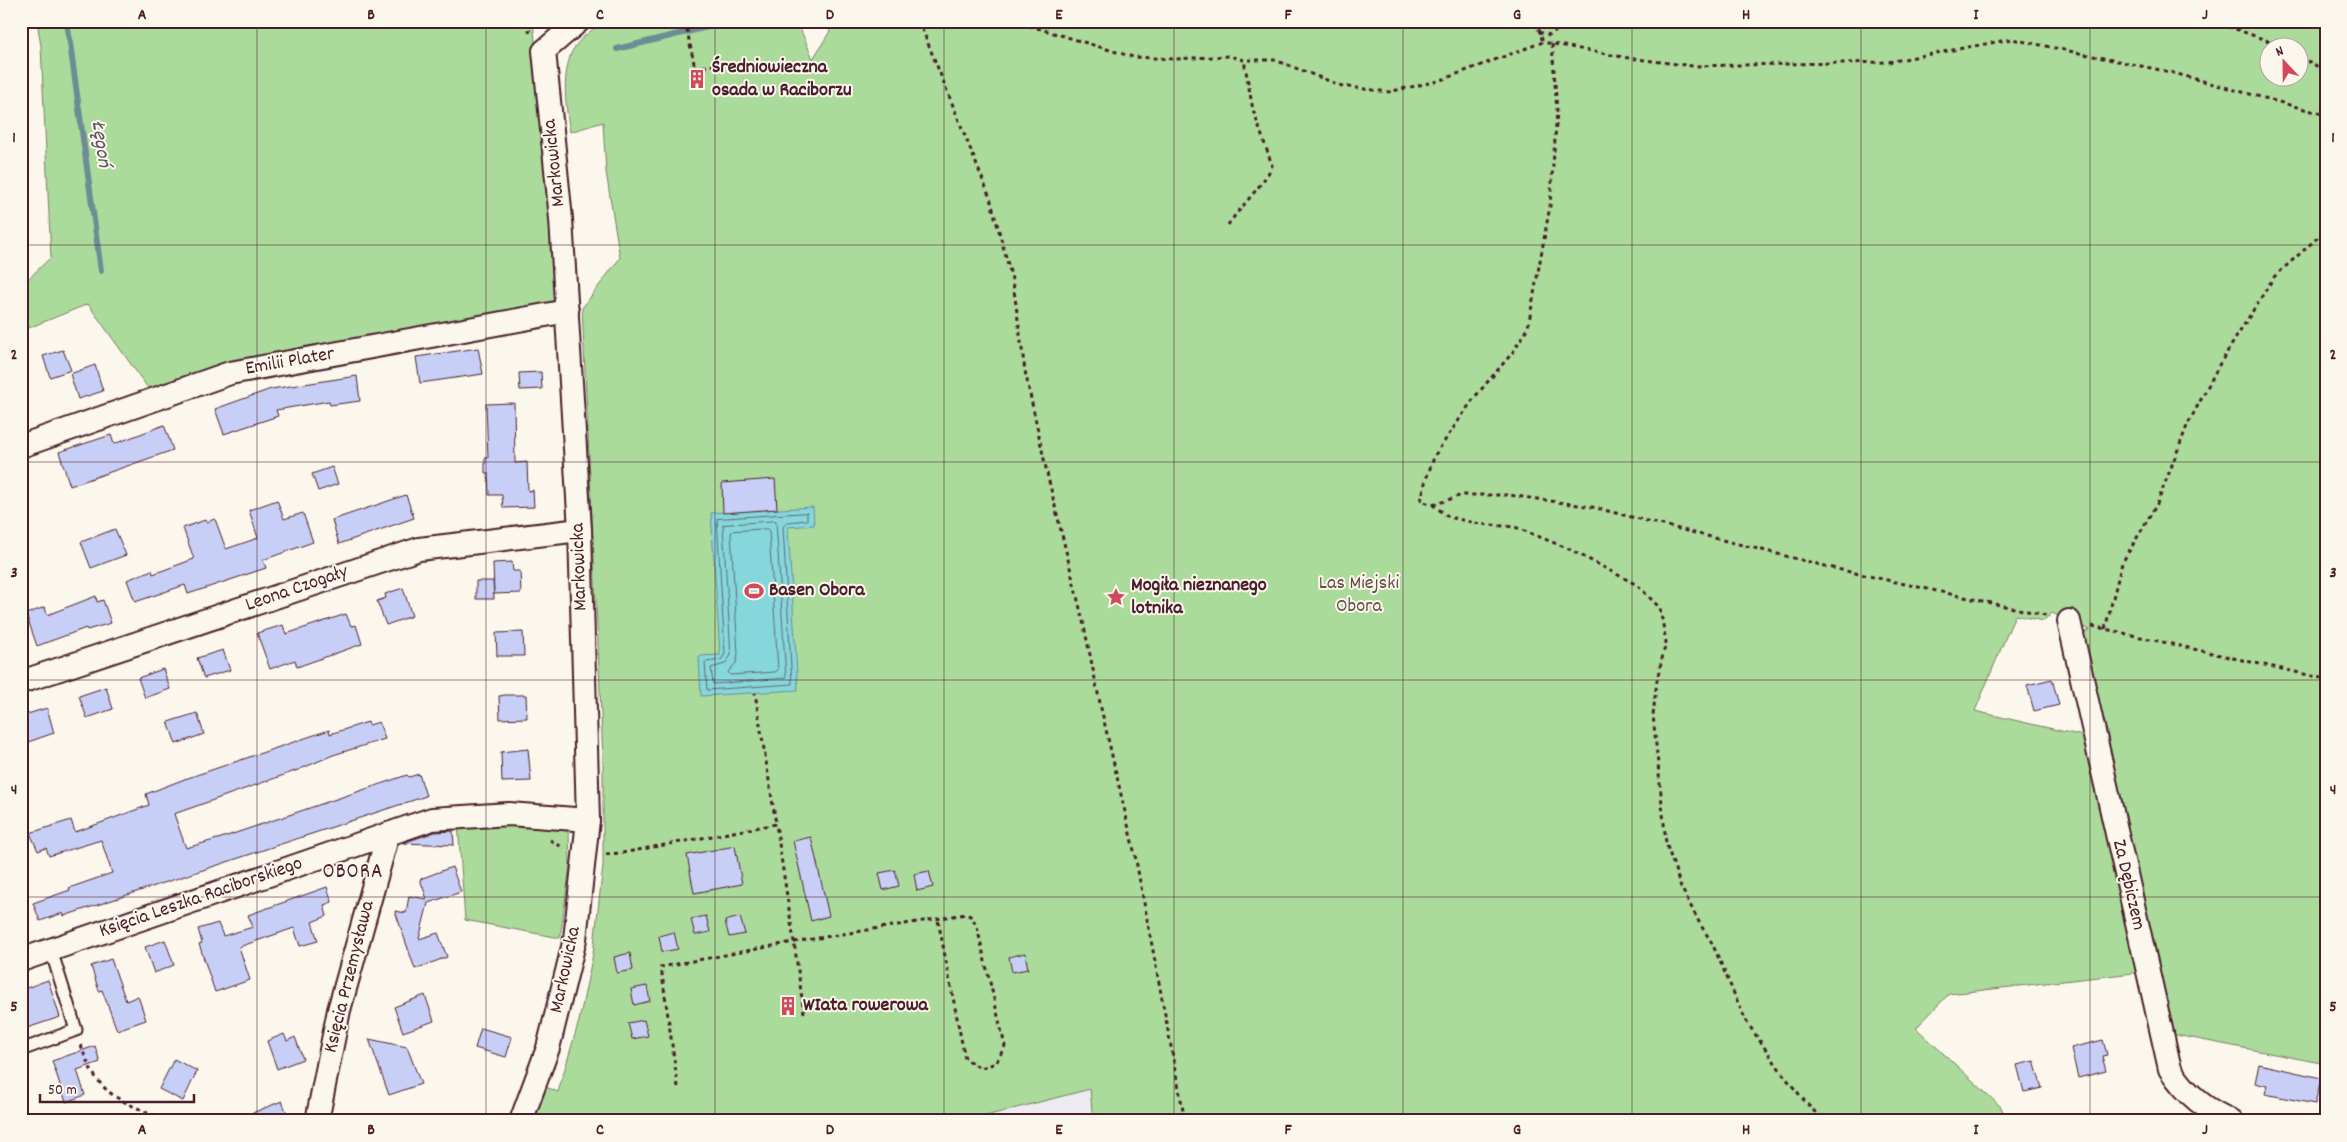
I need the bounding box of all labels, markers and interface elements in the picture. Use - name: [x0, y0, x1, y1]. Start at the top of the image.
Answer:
- text: A: [138, 4, 147, 27]
- text: B: [367, 4, 375, 27]
- text: C: [596, 4, 604, 27]
- text: D: [826, 4, 835, 27]
- text: E: [1055, 4, 1063, 27]
- text: F: [1284, 4, 1292, 27]
- text: G: [1513, 4, 1521, 27]
- text: H: [1742, 4, 1750, 27]
- text: I: [1974, 4, 1980, 27]
- text: J: [2202, 4, 2208, 27]
- north arrow: [2260, 38, 2310, 88]
- text: N: [2273, 41, 2287, 62]
- place label: Średniowieczna osada w Raciborzu: [712, 54, 852, 105]
- building icon: Średniowieczna osada w Raciborzu: [686, 68, 708, 90]
- street label: Markowicka: [536, 117, 574, 208]
- water label: Łęgoń: [82, 119, 118, 171]
- text: 1: [12, 127, 16, 150]
- text: 1: [2331, 127, 2335, 150]
- street label: Emilii Plater: [243, 340, 337, 384]
- text: 2: [11, 344, 18, 367]
- text: 2: [2330, 344, 2337, 367]
- street label: Markowicka: [564, 522, 596, 611]
- street label: Leona Czogały: [242, 558, 353, 620]
- text: 3: [10, 562, 18, 585]
- text: 3: [2329, 562, 2337, 585]
- park label: Las Miejski Obora: [1319, 570, 1399, 621]
- place label: Mogiła nieznanego lotnika: [1131, 572, 1267, 623]
- place label: Basen Obora: [769, 577, 865, 605]
- sports icon: Basen Obora: [743, 580, 765, 602]
- place icon: Mogiła nieznanego lotnika: [1105, 586, 1127, 608]
- text: 4: [11, 779, 17, 802]
- text: 4: [2330, 779, 2336, 802]
- street label: Za Dębiczem: [2104, 837, 2152, 933]
- street label: Księcia Leszka Raciborskiego: [96, 850, 307, 946]
- district label: OBORA: [323, 858, 383, 888]
- street label: Księcia Przemysława: [318, 898, 383, 1056]
- street label: Markowicka: [543, 924, 589, 1016]
- place label: WIata rowerowa: [803, 992, 929, 1020]
- building icon: WIata rowerowa: [777, 995, 799, 1017]
- text: 5: [10, 996, 18, 1019]
- text: 5: [2329, 996, 2337, 1019]
- scale bar: [40, 1072, 194, 1104]
- text: 50 m: [48, 1080, 77, 1102]
- text: A: [138, 1119, 147, 1142]
- text: B: [367, 1119, 375, 1142]
- text: C: [596, 1119, 604, 1142]
- text: D: [826, 1119, 835, 1142]
- text: E: [1055, 1119, 1063, 1142]
- text: F: [1284, 1119, 1292, 1142]
- text: G: [1513, 1119, 1521, 1142]
- text: H: [1742, 1119, 1750, 1142]
- text: I: [1974, 1119, 1980, 1142]
- text: J: [2202, 1119, 2208, 1142]

